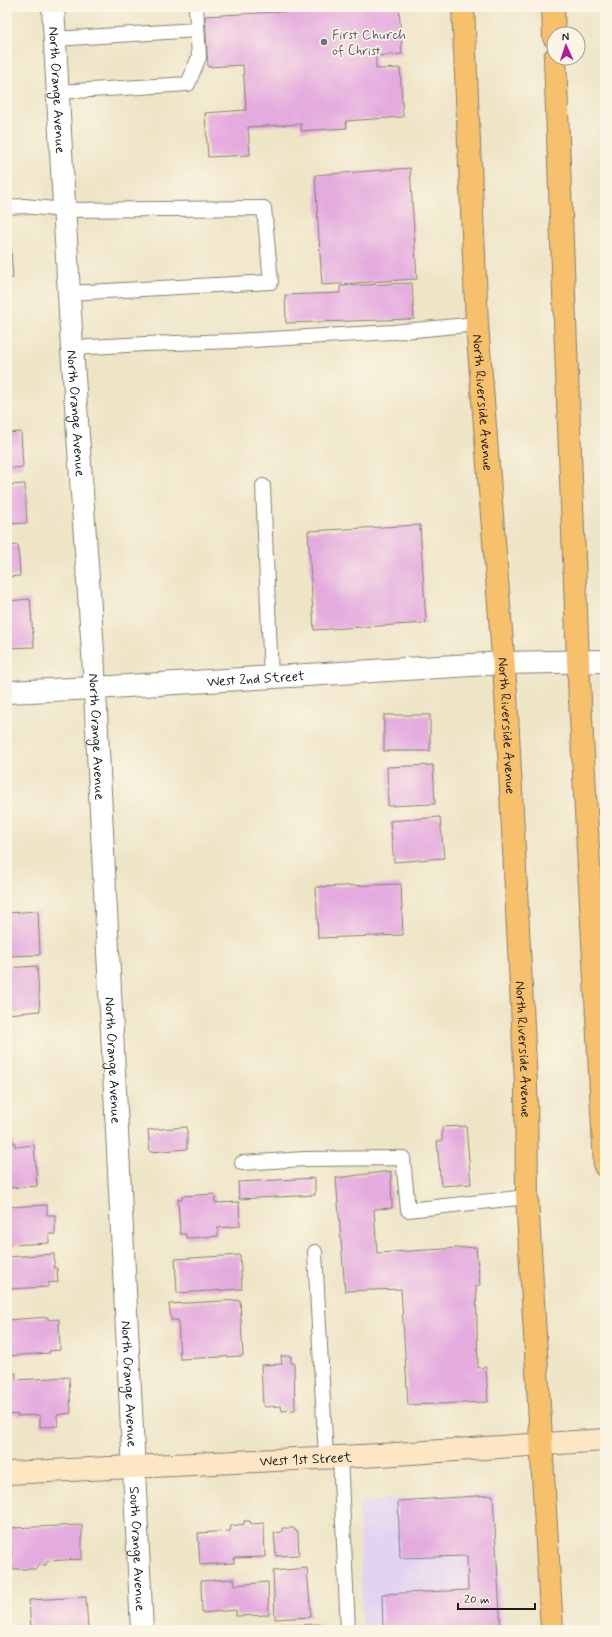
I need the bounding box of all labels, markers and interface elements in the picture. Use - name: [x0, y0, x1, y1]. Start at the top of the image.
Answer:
- street label: North Orange Avenue: [44, 26, 69, 154]
- place label: First Church of Christ: [332, 26, 406, 60]
- north arrow: [546, 26, 586, 66]
- text: N: [562, 30, 570, 44]
- marker: First Church of Christ: [319, 37, 329, 47]
- street label: North Riverside Avenue: [468, 333, 496, 472]
- street label: North Orange Avenue: [62, 349, 89, 477]
- street label: North Riverside Avenue: [493, 656, 519, 794]
- street label: West 2nd Street: [206, 667, 306, 691]
- street label: North Orange Avenue: [84, 673, 108, 801]
- street label: North Riverside Avenue: [511, 980, 534, 1118]
- street label: North Orange Avenue: [100, 996, 125, 1124]
- street label: North Orange Avenue: [117, 1320, 141, 1448]
- street label: West 1st Street: [259, 1448, 353, 1471]
- street label: South Orange Avenue: [125, 1486, 149, 1612]
- scale bar: [458, 1585, 535, 1611]
- text: 20 m: [464, 1592, 490, 1608]

